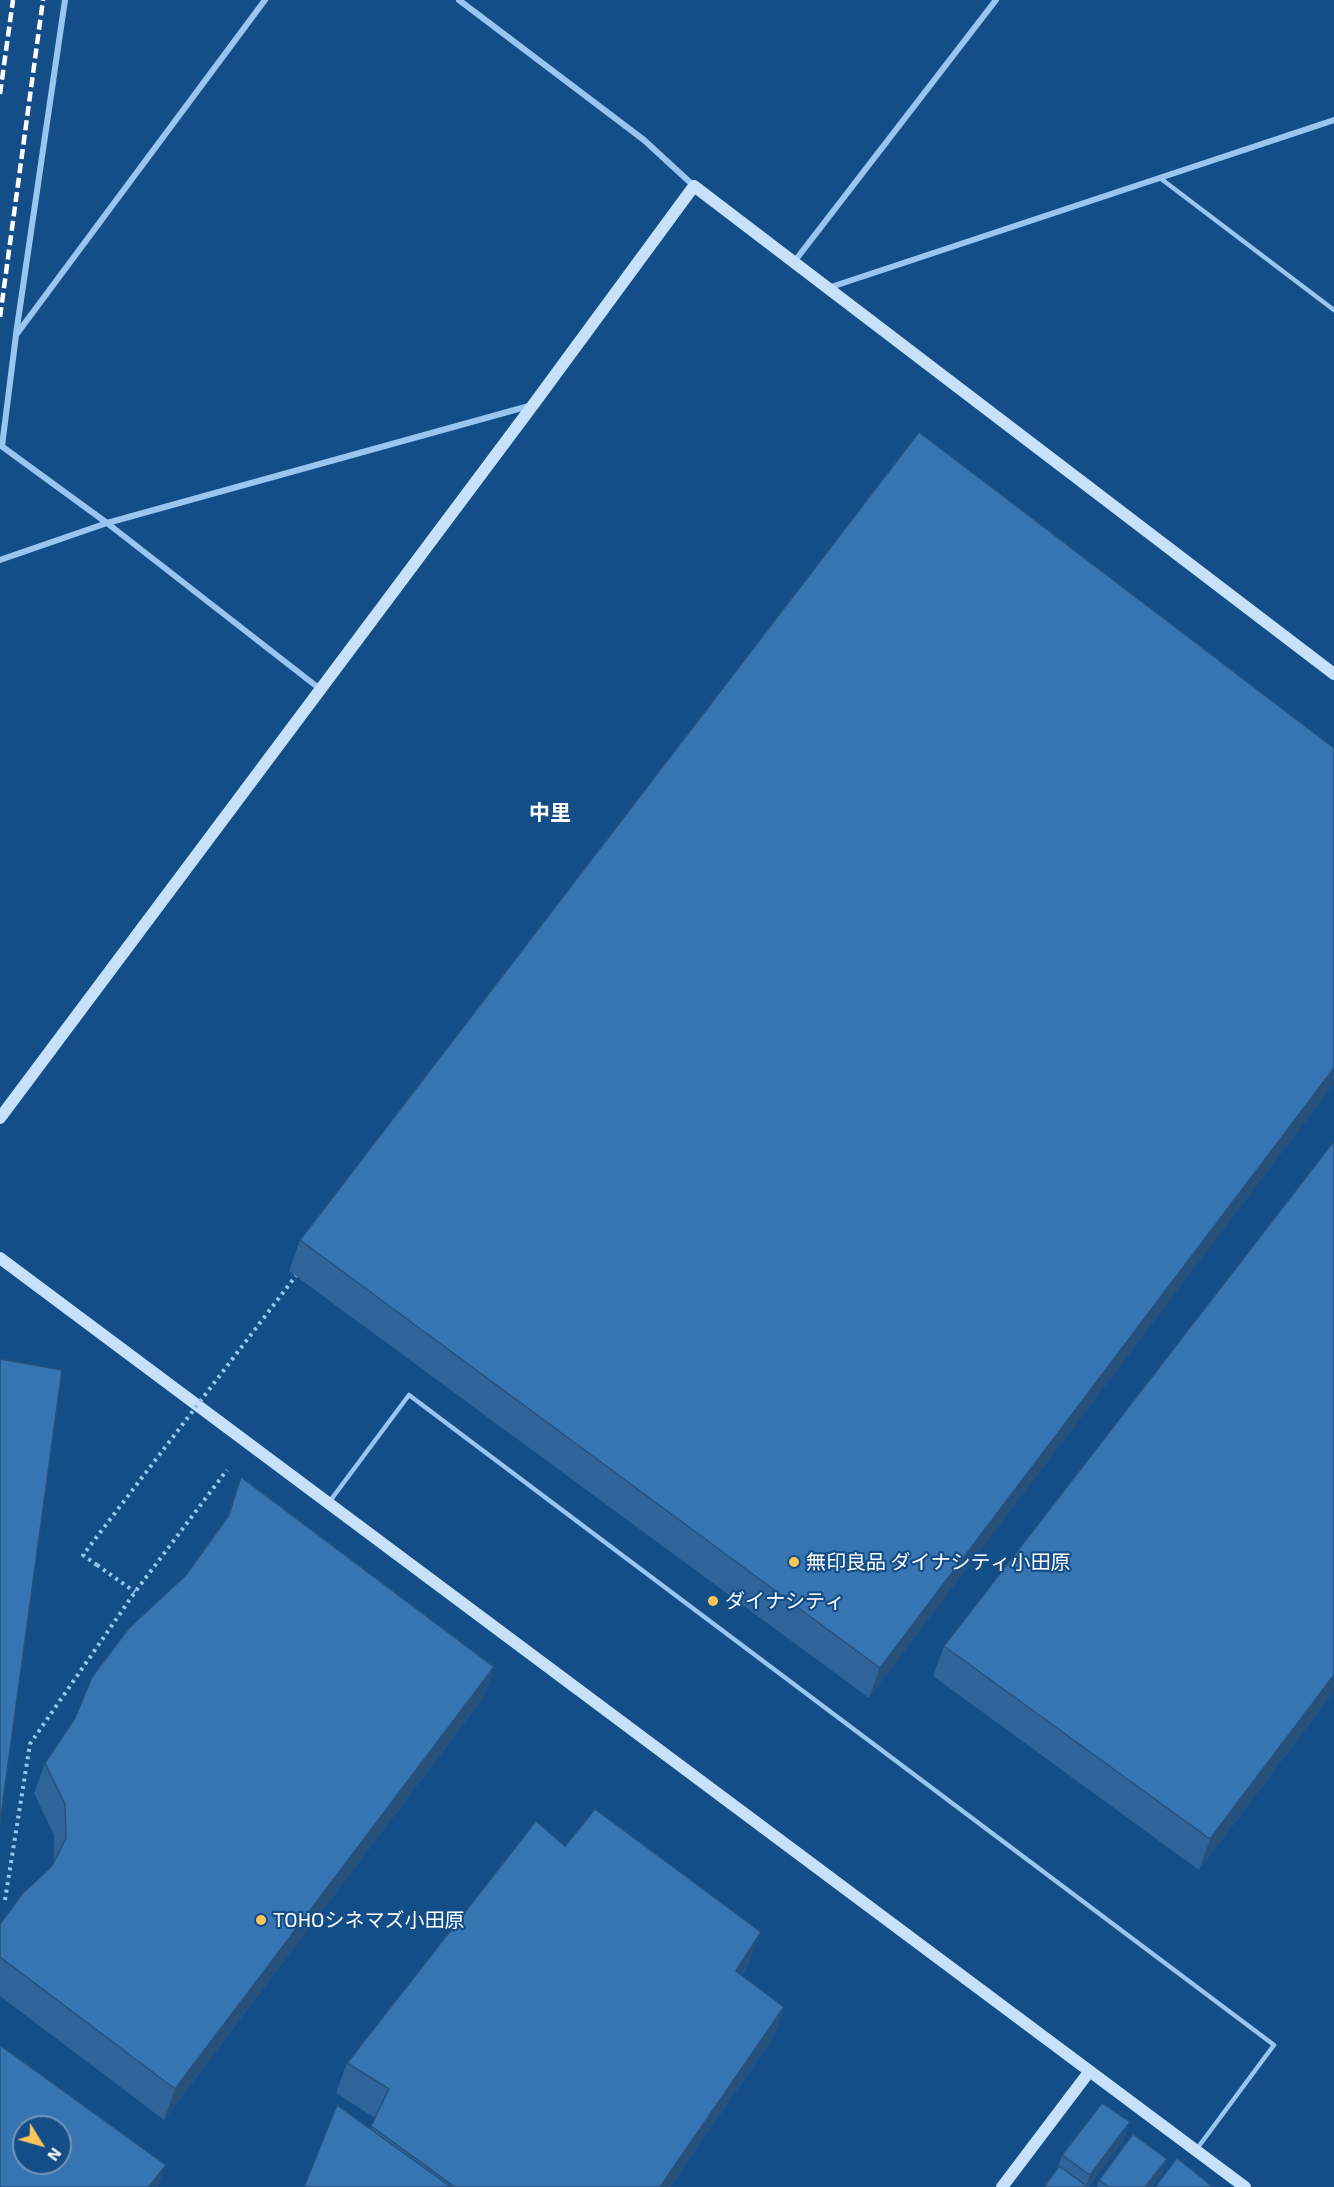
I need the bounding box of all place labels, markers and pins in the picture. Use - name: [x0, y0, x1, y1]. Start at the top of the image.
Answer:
- place label: 無印良品 ダイナシティ小田原: [806, 1550, 1070, 1574]
- marker: 無印良品 ダイナシティ小田原: [787, 1555, 801, 1569]
- place label: ダイナシティ: [725, 1589, 845, 1613]
- marker: ダイナシティ: [706, 1594, 720, 1608]
- place label: TOHOシネマズ小田原: [273, 1908, 464, 1932]
- marker: TOHOシネマズ小田原: [254, 1913, 268, 1927]

